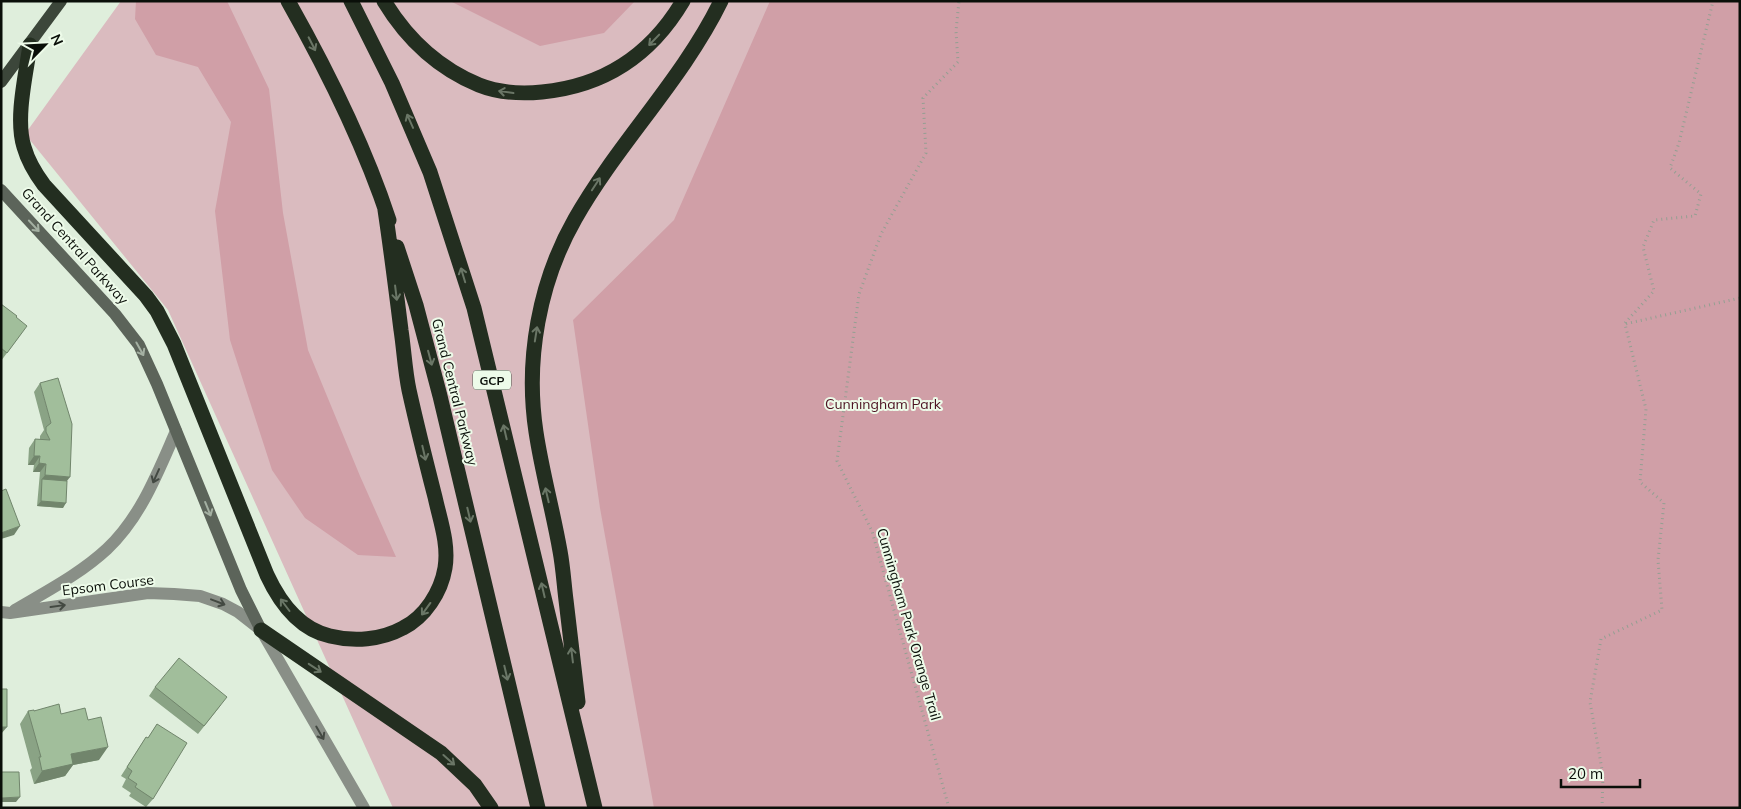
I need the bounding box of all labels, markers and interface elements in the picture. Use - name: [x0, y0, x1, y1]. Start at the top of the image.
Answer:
- north arrow: [20, 20, 70, 70]
- text: N: [47, 31, 67, 48]
- one-way arrow: [648, 34, 660, 46]
- one-way arrow: [307, 36, 317, 51]
- one-way arrow: [499, 86, 515, 96]
- one-way arrow: [404, 114, 414, 129]
- one-way arrow: [591, 178, 601, 192]
- street label: Grand Central Parkway: [18, 184, 133, 309]
- one-way arrow: [28, 219, 40, 232]
- one-way arrow: [458, 267, 468, 283]
- one-way arrow: [391, 285, 401, 301]
- street label: Grand Central Parkway: [428, 316, 482, 468]
- one-way arrow: [531, 326, 541, 342]
- one-way arrow: [136, 341, 146, 355]
- one-way arrow: [425, 349, 435, 365]
- road number: GCP: [473, 370, 511, 390]
- park label: Cunningham Park: [825, 395, 942, 413]
- one-way arrow: [500, 424, 509, 440]
- one-way arrow: [420, 445, 429, 461]
- one-way arrow: [151, 468, 161, 483]
- one-way arrow: [542, 488, 551, 504]
- one-way arrow: [204, 501, 213, 516]
- one-way arrow: [465, 507, 474, 523]
- street label: Cunningham Park Orange Trail: [873, 526, 945, 722]
- street label: Epsom Course: [61, 570, 155, 600]
- one-way arrow: [538, 582, 547, 598]
- one-way arrow: [210, 598, 225, 607]
- one-way arrow: [279, 599, 290, 612]
- one-way arrow: [49, 601, 65, 611]
- one-way arrow: [421, 601, 431, 615]
- one-way arrow: [567, 648, 577, 664]
- one-way arrow: [308, 663, 322, 673]
- one-way arrow: [502, 665, 511, 681]
- one-way arrow: [316, 726, 326, 740]
- one-way arrow: [443, 754, 456, 766]
- scale bar: [1561, 756, 1640, 788]
- text: 20 m: [1568, 764, 1603, 783]

